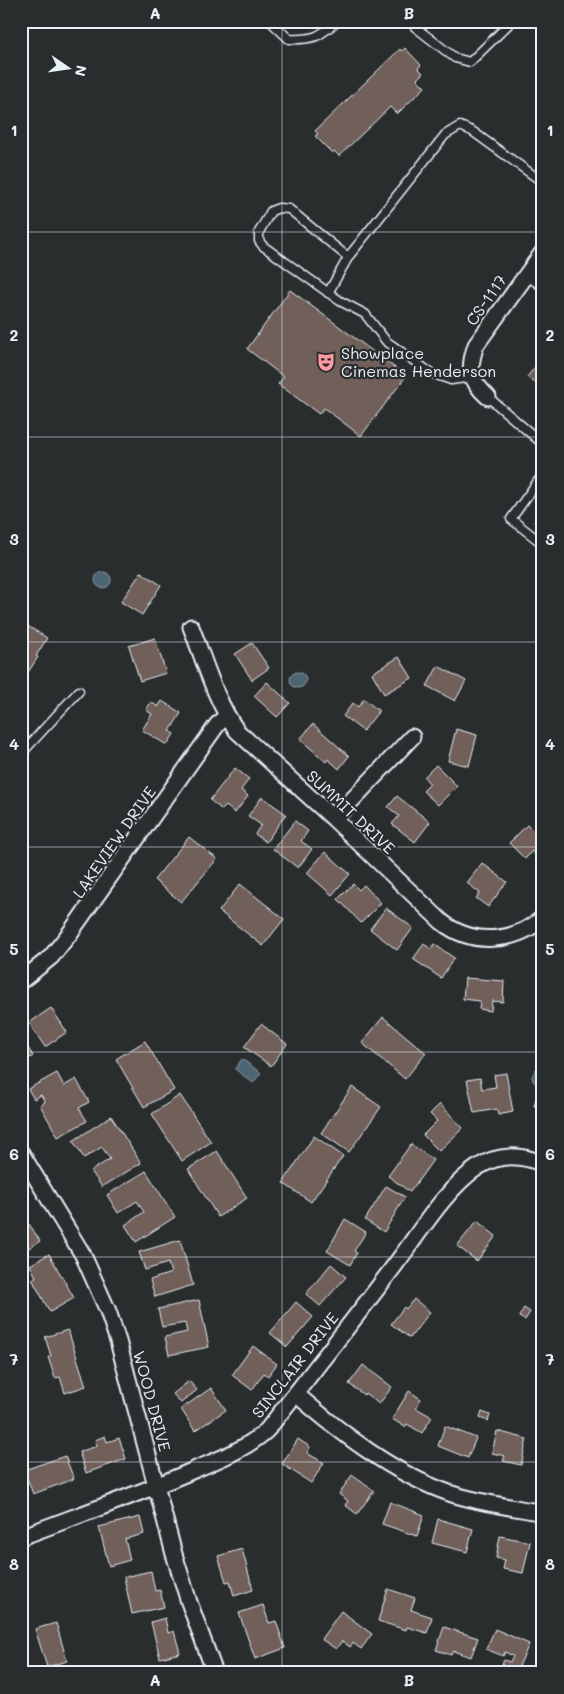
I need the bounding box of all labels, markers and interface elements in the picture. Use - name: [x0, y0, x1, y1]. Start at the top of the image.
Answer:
- text: A: [149, 2, 161, 23]
- text: B: [404, 2, 414, 23]
- north arrow: [42, 42, 92, 92]
- text: N: [71, 64, 92, 78]
- text: 1: [10, 119, 18, 140]
- text: 1: [546, 119, 554, 140]
- street label: CS-1117: [460, 270, 511, 329]
- text: 2: [10, 324, 19, 345]
- text: 2: [546, 324, 555, 345]
- place label: Showplace Cinemas Henderson: [341, 342, 496, 381]
- theatre icon: Showplace Cinemas Henderson: [315, 351, 337, 373]
- text: 3: [9, 528, 19, 549]
- text: 3: [545, 528, 555, 549]
- text: 4: [9, 733, 19, 754]
- text: 4: [545, 733, 555, 754]
- street label: SUMMIT DRIVE: [303, 765, 400, 858]
- street label: LAKEVIEW DRIVE: [67, 782, 160, 902]
- text: 5: [9, 938, 19, 959]
- text: 5: [545, 938, 555, 959]
- text: 6: [9, 1143, 19, 1164]
- text: 6: [545, 1143, 555, 1164]
- street label: SINCLAIR DRIVE: [247, 1307, 343, 1422]
- text: 7: [10, 1348, 19, 1369]
- street label: WOOD DRIVE: [129, 1348, 176, 1453]
- text: 7: [546, 1348, 555, 1369]
- text: 8: [9, 1553, 19, 1574]
- text: 8: [545, 1553, 555, 1574]
- text: A: [149, 1669, 161, 1690]
- text: B: [404, 1669, 414, 1690]

